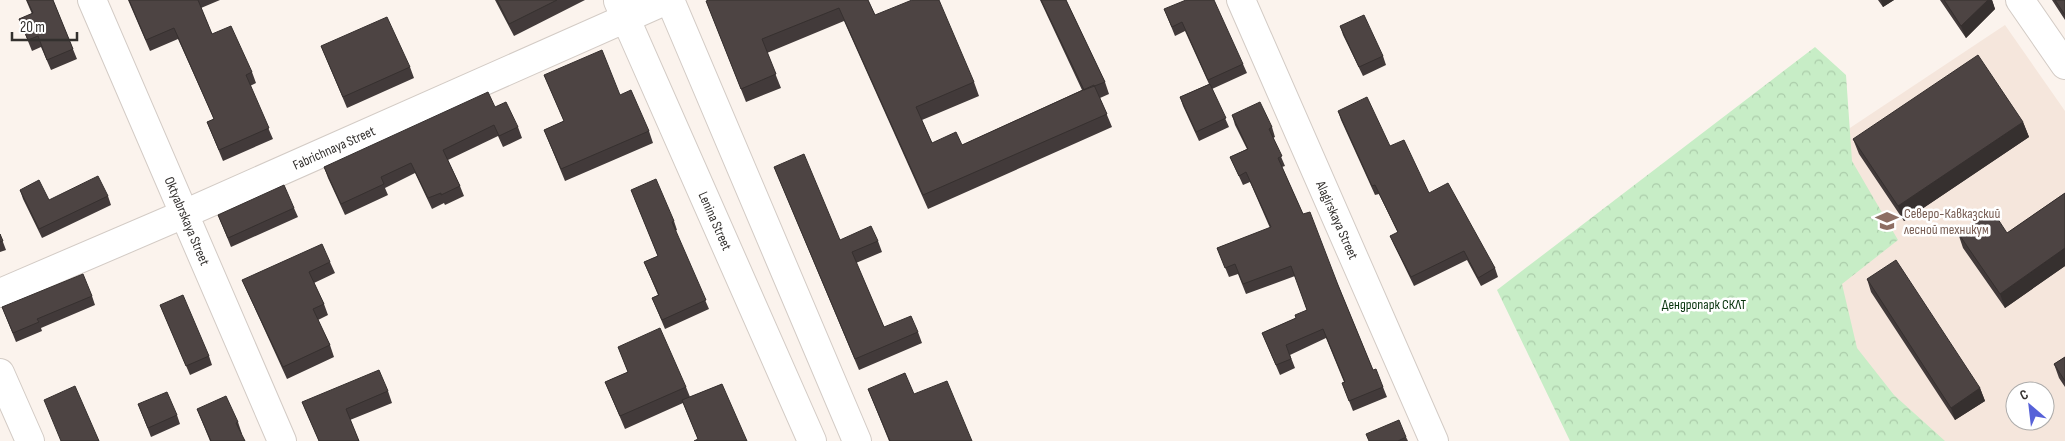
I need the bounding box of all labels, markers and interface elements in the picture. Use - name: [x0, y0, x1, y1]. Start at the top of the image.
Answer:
- scale bar: [12, 10, 78, 42]
- text: 20 m: [20, 18, 45, 37]
- street label: Fabrichnaya Street: [290, 122, 378, 174]
- street label: Oktyabrskaya Street: [161, 174, 213, 268]
- street label: Alagirskaya Street: [1312, 177, 1362, 262]
- street label: Lenina Street: [695, 189, 735, 253]
- place label: Северо-Кавказский лесной техникум: [1904, 205, 2000, 238]
- school or university icon: Северо-Кавказский лесной техникум: [1874, 208, 1900, 234]
- park label: Дендропарк СКЛТ: [1662, 296, 1747, 313]
- north arrow: [2005, 381, 2055, 431]
- text: С: [2017, 386, 2031, 404]

